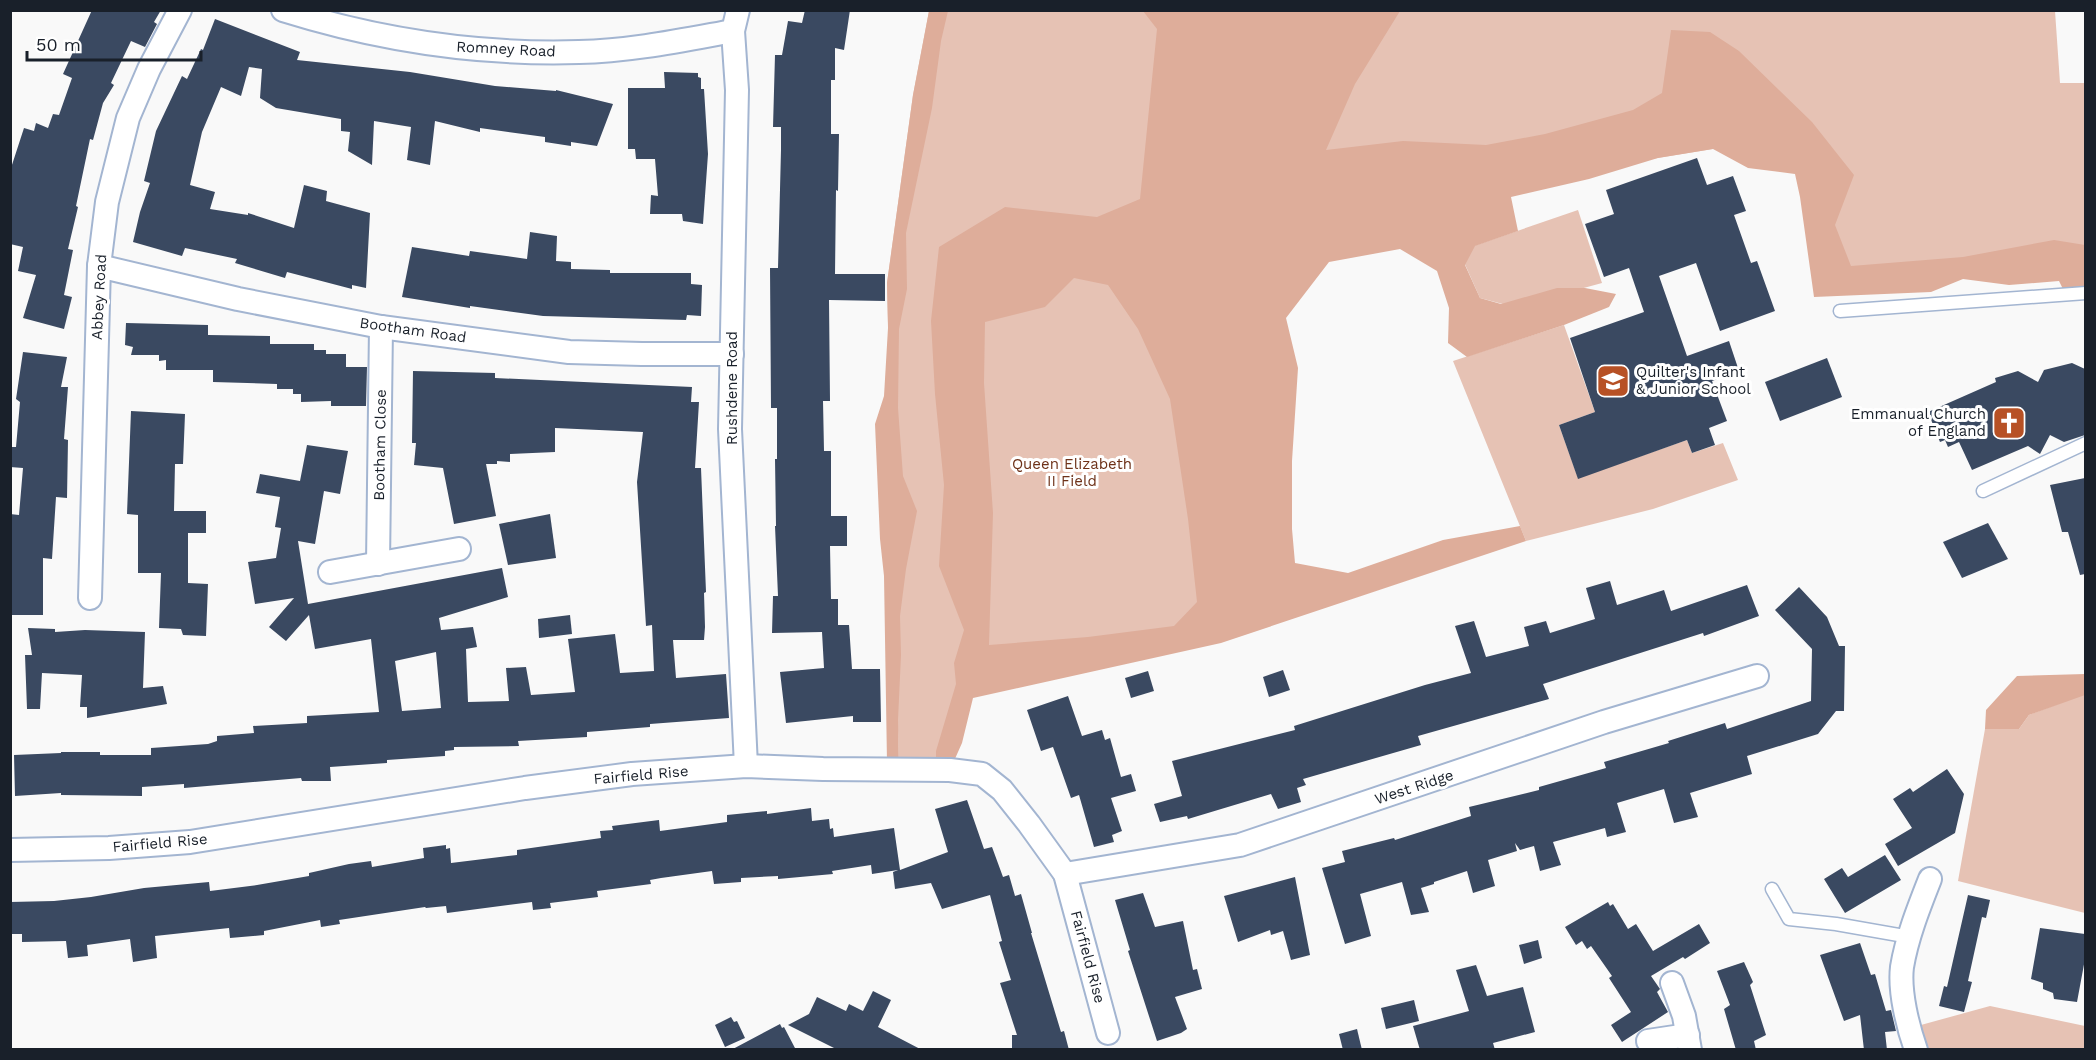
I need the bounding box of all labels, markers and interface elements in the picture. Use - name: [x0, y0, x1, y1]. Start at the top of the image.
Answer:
- scale bar: [27, 24, 201, 62]
- text: 50 m: [36, 34, 81, 55]
- street label: Romney Road: [456, 37, 556, 61]
- street label: Abbey Road: [88, 254, 110, 340]
- street label: Bootham Road: [358, 314, 468, 346]
- street label: Rushdene Road: [723, 331, 741, 445]
- school or university icon: Quilter's Infant & Junior School: [1595, 363, 1631, 399]
- place label: Quilter's Infant & Junior School: [1636, 363, 1751, 398]
- street label: Bootham Close: [370, 389, 390, 501]
- place label: Emmanual Church of England: [1851, 405, 1986, 440]
- church icon: Emmanual Church of England: [1991, 405, 2027, 441]
- park label: Queen Elizabeth II Field: [1012, 455, 1132, 490]
- street label: Fairfield Rise: [593, 762, 689, 788]
- street label: West Ridge: [1372, 766, 1456, 808]
- street label: Fairfield Rise: [112, 830, 208, 856]
- street label: Fairfield Rise: [1067, 909, 1109, 1005]

